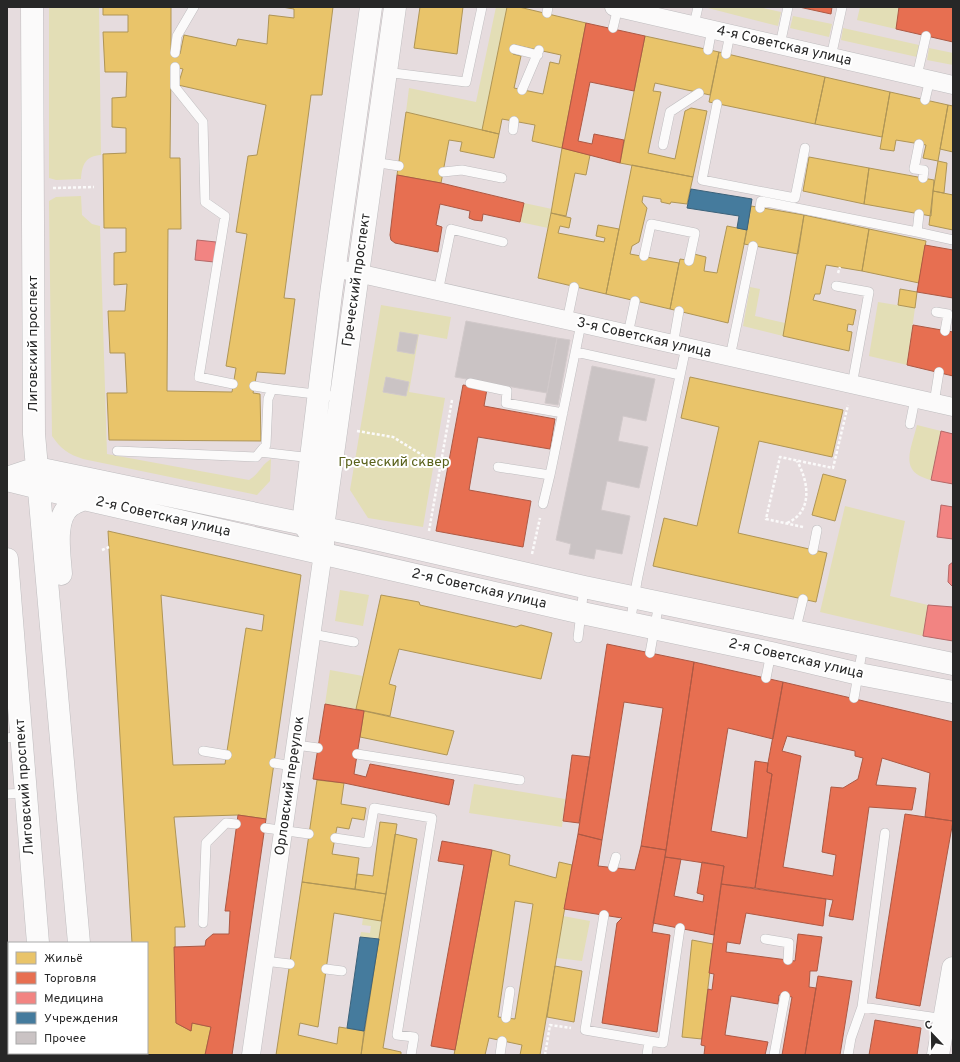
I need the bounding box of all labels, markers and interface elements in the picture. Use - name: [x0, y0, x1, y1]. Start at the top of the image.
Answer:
- street label: 4-я Советская улица: [715, 22, 853, 70]
- street label: Греческий проспект: [339, 212, 375, 348]
- street label: Лиговский проспект: [25, 275, 42, 413]
- street label: 3-я Советская улица: [575, 314, 713, 362]
- park label: Греческий сквер: [338, 454, 450, 471]
- street label: 2-я Советская улица: [94, 493, 232, 541]
- street label: 2-я Советская улица: [410, 565, 548, 613]
- street label: 2-я Советская улица: [727, 635, 865, 683]
- street label: Орловский переулок: [272, 715, 308, 857]
- street label: Лиговский проспект: [12, 718, 38, 856]
- legend: [8, 942, 148, 1054]
- text: Жильё: [44, 951, 83, 967]
- text: Торговля: [44, 971, 96, 987]
- text: Медицина: [44, 991, 103, 1007]
- text: Учреждения: [44, 1011, 118, 1027]
- north arrow: [912, 1014, 952, 1054]
- text: С: [923, 1018, 935, 1033]
- text: Прочее: [44, 1031, 86, 1047]

